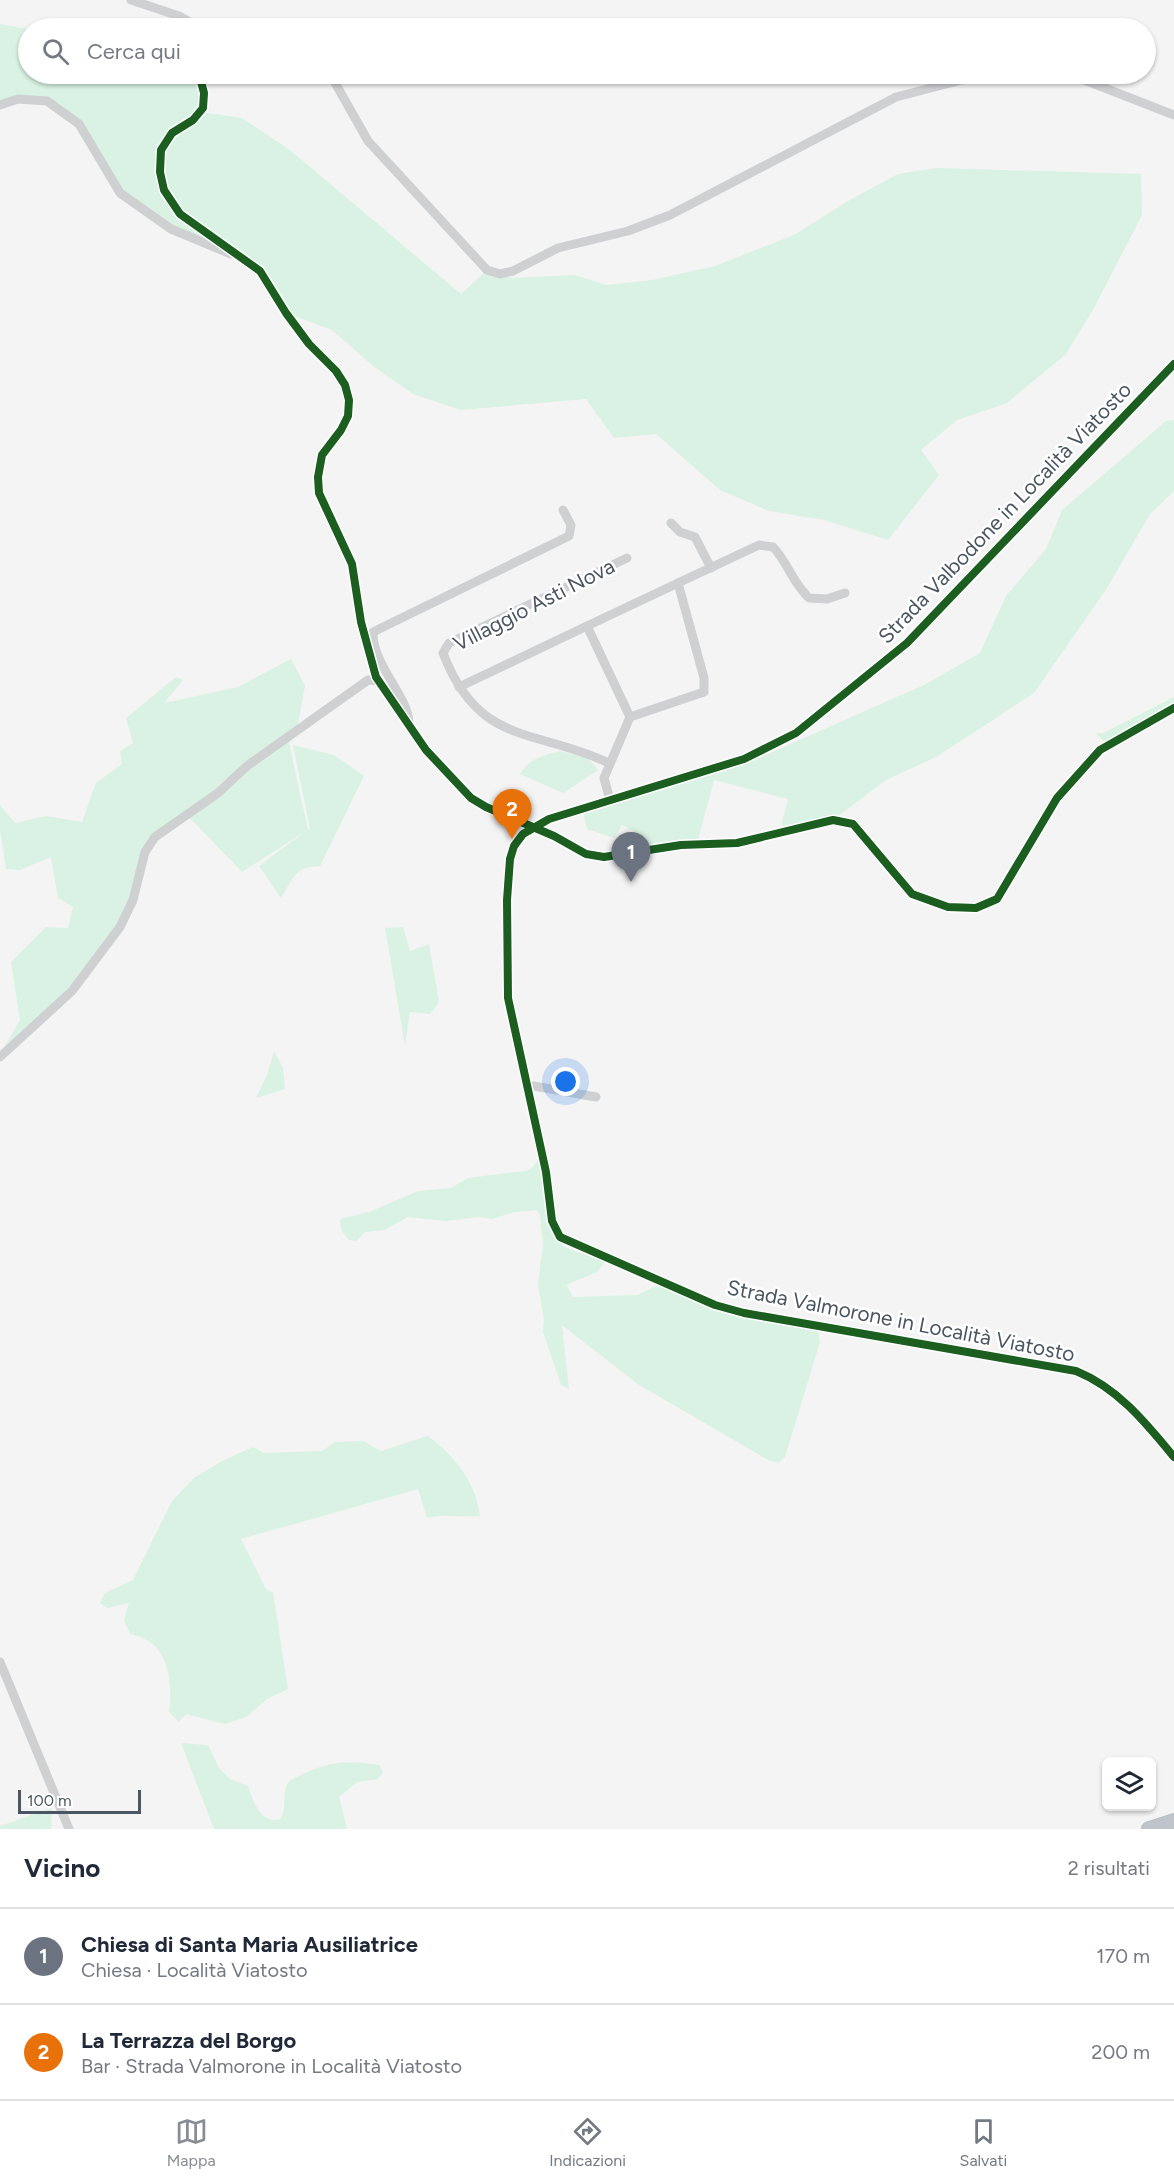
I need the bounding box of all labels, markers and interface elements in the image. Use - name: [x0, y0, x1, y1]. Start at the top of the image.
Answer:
- search box: [18, 18, 1156, 84]
- icon: search: [39, 35, 72, 68]
- text: Cerca qui: [87, 38, 181, 65]
- street label: Strada Valbodone in Località Viatosto: [873, 377, 1136, 648]
- street label: Villaggio Asti Nova: [449, 553, 619, 656]
- pin: 2: [492, 790, 532, 839]
- pin: 1: [612, 832, 650, 882]
- your location: [551, 1067, 580, 1096]
- street label: Strada Valmorone in Località Viatosto: [725, 1274, 1077, 1367]
- map controls: [1102, 1757, 1156, 1811]
- button: layers: [1102, 1757, 1156, 1811]
- scale bar: [18, 1787, 141, 1814]
- text: 100 m: [27, 1791, 72, 1810]
- text: Vicino: [24, 1852, 100, 1884]
- text: 2 risultati: [1068, 1856, 1150, 1880]
- text: Chiesa di Santa Maria Ausiliatrice: [81, 1931, 418, 1958]
- text: 1: [39, 1944, 48, 1968]
- text: 170 m: [1096, 1944, 1150, 1968]
- text: Chiesa · Località Viatosto: [81, 1958, 308, 1982]
- text: La Terrazza del Borgo: [81, 2027, 296, 2054]
- text: 2: [38, 2040, 49, 2064]
- text: 200 m: [1091, 2040, 1150, 2064]
- text: Bar · Strada Valmorone in Località Viatosto: [81, 2054, 462, 2078]
- tab: Mappa: [167, 2115, 216, 2170]
- tab: Indicazioni: [549, 2115, 626, 2170]
- tab: Salvati: [960, 2115, 1007, 2170]

